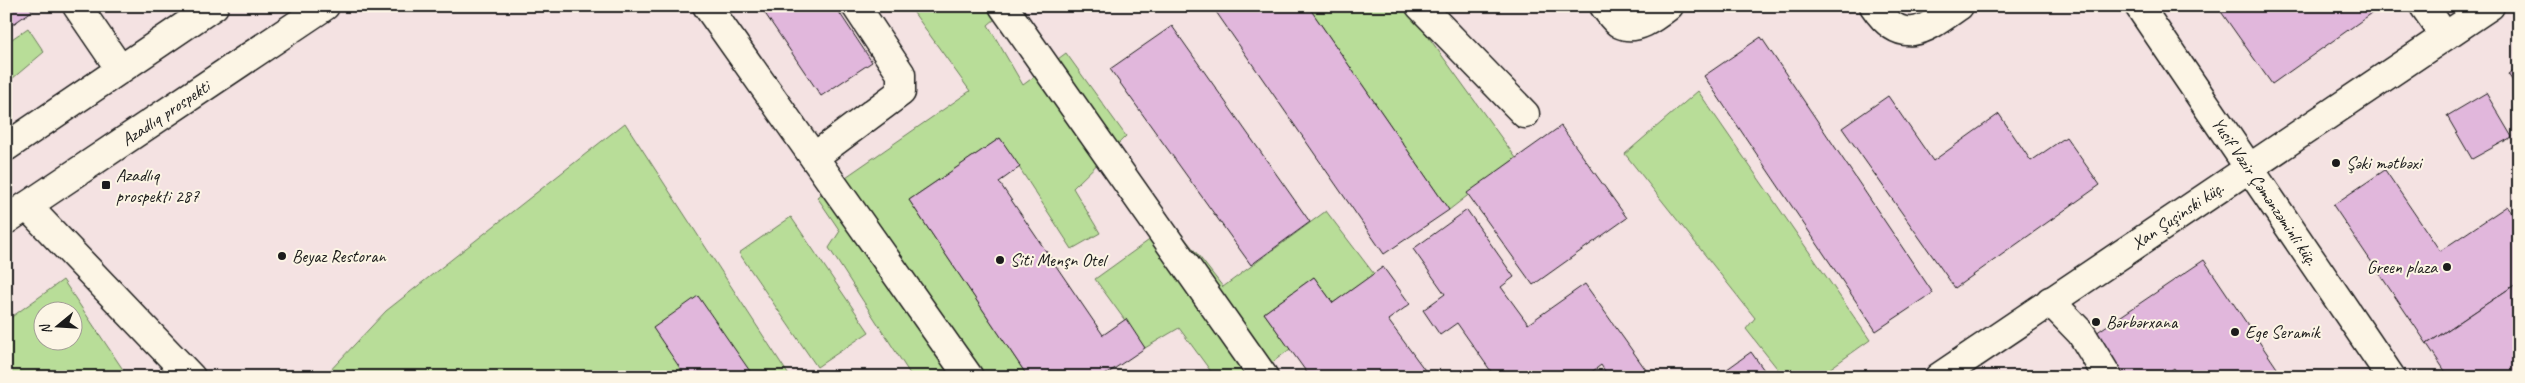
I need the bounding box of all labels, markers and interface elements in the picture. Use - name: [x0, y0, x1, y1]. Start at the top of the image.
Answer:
- street label: Azadlıq prospekti: [117, 74, 216, 151]
- street label: Yusif Vəzir Çəmənzəminli küç.: [2207, 113, 2323, 270]
- place label: Şəki mətbəxi: [2346, 152, 2424, 174]
- marker: Şəki mətbəxi: [2330, 157, 2342, 169]
- place label: Azadlıq prospekti 287: [116, 164, 200, 207]
- street label: Xan Şuşinski küç.: [2127, 176, 2228, 254]
- marker: Azadlıq prospekti 287: [100, 179, 112, 191]
- place label: Beyaz Restoran: [292, 245, 387, 267]
- place label: Siti Menşn Otel: [1010, 249, 1108, 271]
- marker: Beyaz Restoran: [276, 250, 288, 262]
- marker: Siti Menşn Otel: [994, 254, 1006, 266]
- place label: Green plaza: [2367, 256, 2438, 278]
- marker: Green plaza: [2441, 261, 2453, 273]
- north arrow: [32, 300, 82, 350]
- place label: Bərbərxana: [2106, 311, 2179, 333]
- marker: Bərbərxana: [2090, 316, 2102, 328]
- text: N: [36, 321, 56, 337]
- place label: Ege Seramik: [2245, 321, 2321, 343]
- marker: Ege Seramik: [2229, 326, 2241, 338]

